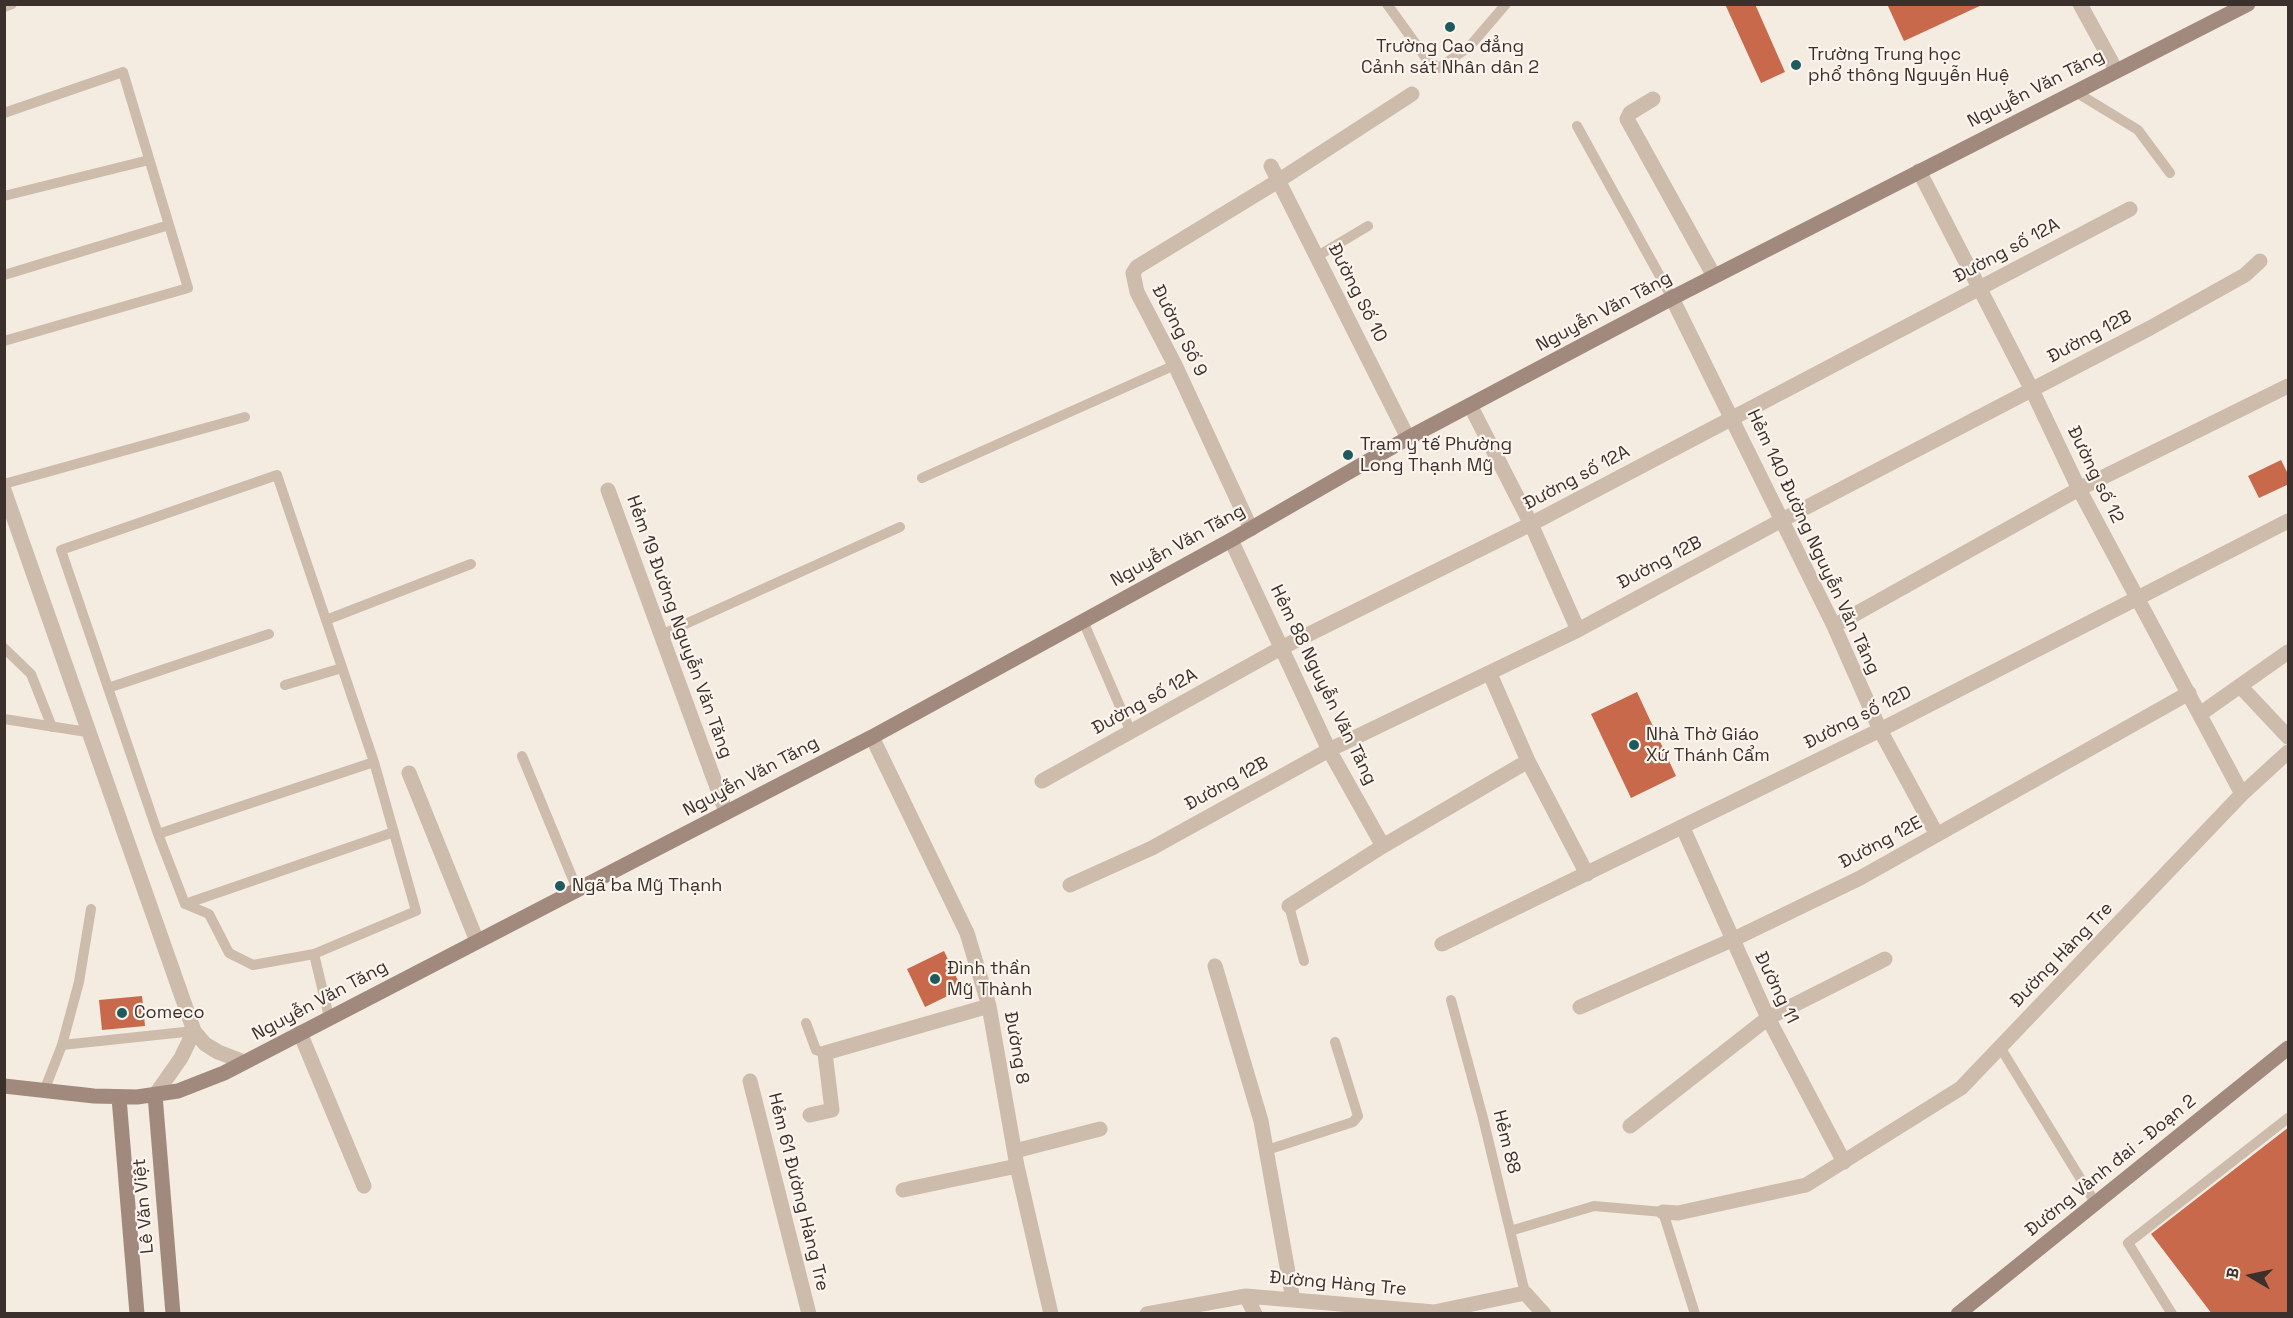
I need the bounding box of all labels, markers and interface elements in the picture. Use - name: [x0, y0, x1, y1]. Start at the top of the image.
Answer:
- marker: Trường Cao đẳng Cảnh sát Nhân dân 2: [1443, 20, 1457, 34]
- place label: Trường Cao đẳng Cảnh sát Nhân dân 2: [1361, 36, 1539, 78]
- place label: Trường Trung học phổ thông Nguyễn Huệ: [1808, 44, 2009, 86]
- street label: Nguyễn Văn Tăng: [1964, 45, 2108, 133]
- marker: Trường Trung học phổ thông Nguyễn Huệ: [1789, 58, 1803, 72]
- street label: Đường số 12A: [1950, 214, 2064, 288]
- street label: Đường Số 10: [1323, 240, 1391, 346]
- street label: Nguyễn Văn Tăng: [1533, 267, 1675, 357]
- street label: Đường Số 9: [1147, 282, 1211, 380]
- street label: Đường 12B: [2044, 306, 2136, 368]
- street label: Hẻm 140 Đường Nguyễn Văn Tăng: [1742, 406, 1884, 678]
- street label: Đường số 12: [2062, 423, 2128, 527]
- place label: Trạm y tế Phường Long Thạnh Mỹ: [1360, 434, 1512, 476]
- street label: Đường số 12A: [1520, 441, 1634, 515]
- marker: Trạm y tế Phường Long Thạnh Mỹ: [1341, 448, 1355, 462]
- street label: Hẻm 19 Đường Nguyễn Văn Tăng: [621, 493, 737, 761]
- street label: Nguyễn Văn Tăng: [1107, 500, 1249, 592]
- street label: Đường 12B: [1614, 532, 1706, 594]
- street label: Hẻm 88 Nguyễn Văn Tăng: [1265, 581, 1381, 789]
- street label: Đường số 12A: [1089, 664, 1201, 740]
- street label: Đường số 12D: [1801, 682, 1915, 754]
- place label: Nhà Thờ Giáo Xứ Thánh Cẩm: [1646, 724, 1770, 766]
- street label: Nguyễn Văn Tăng: [680, 732, 822, 822]
- marker: Nhà Thờ Giáo Xứ Thánh Cẩm: [1627, 738, 1641, 752]
- street label: Đường 12B: [1181, 752, 1273, 816]
- street label: Đường 12E: [1836, 812, 1926, 874]
- place label: Ngã ba Mỹ Thạnh: [572, 875, 722, 897]
- marker: Ngã ba Mỹ Thạnh: [553, 879, 567, 893]
- street label: Đường Hàng Tre: [2006, 898, 2118, 1012]
- street label: Đường 11: [1749, 949, 1803, 1027]
- street label: Nguyễn Văn Tăng: [249, 956, 391, 1046]
- place label: Đình thần Mỹ Thành: [947, 958, 1032, 1000]
- marker: Đình thần Mỹ Thành: [928, 972, 942, 986]
- place label: Comeco: [134, 1002, 205, 1024]
- marker: Comeco: [115, 1006, 129, 1020]
- street label: Đường 8: [999, 1010, 1033, 1086]
- street label: Hẻm 61 Đường Hàng Tre: [763, 1091, 833, 1293]
- street label: Đường Vành đai - Đoạn 2: [2021, 1091, 2201, 1241]
- street label: Hẻm 88: [1488, 1108, 1524, 1176]
- street label: Lê Văn Việt: [129, 1157, 159, 1255]
- north arrow: [2221, 1246, 2281, 1306]
- text: B: [2222, 1266, 2244, 1280]
- street label: Đường Hàng Tre: [1269, 1267, 1407, 1301]

